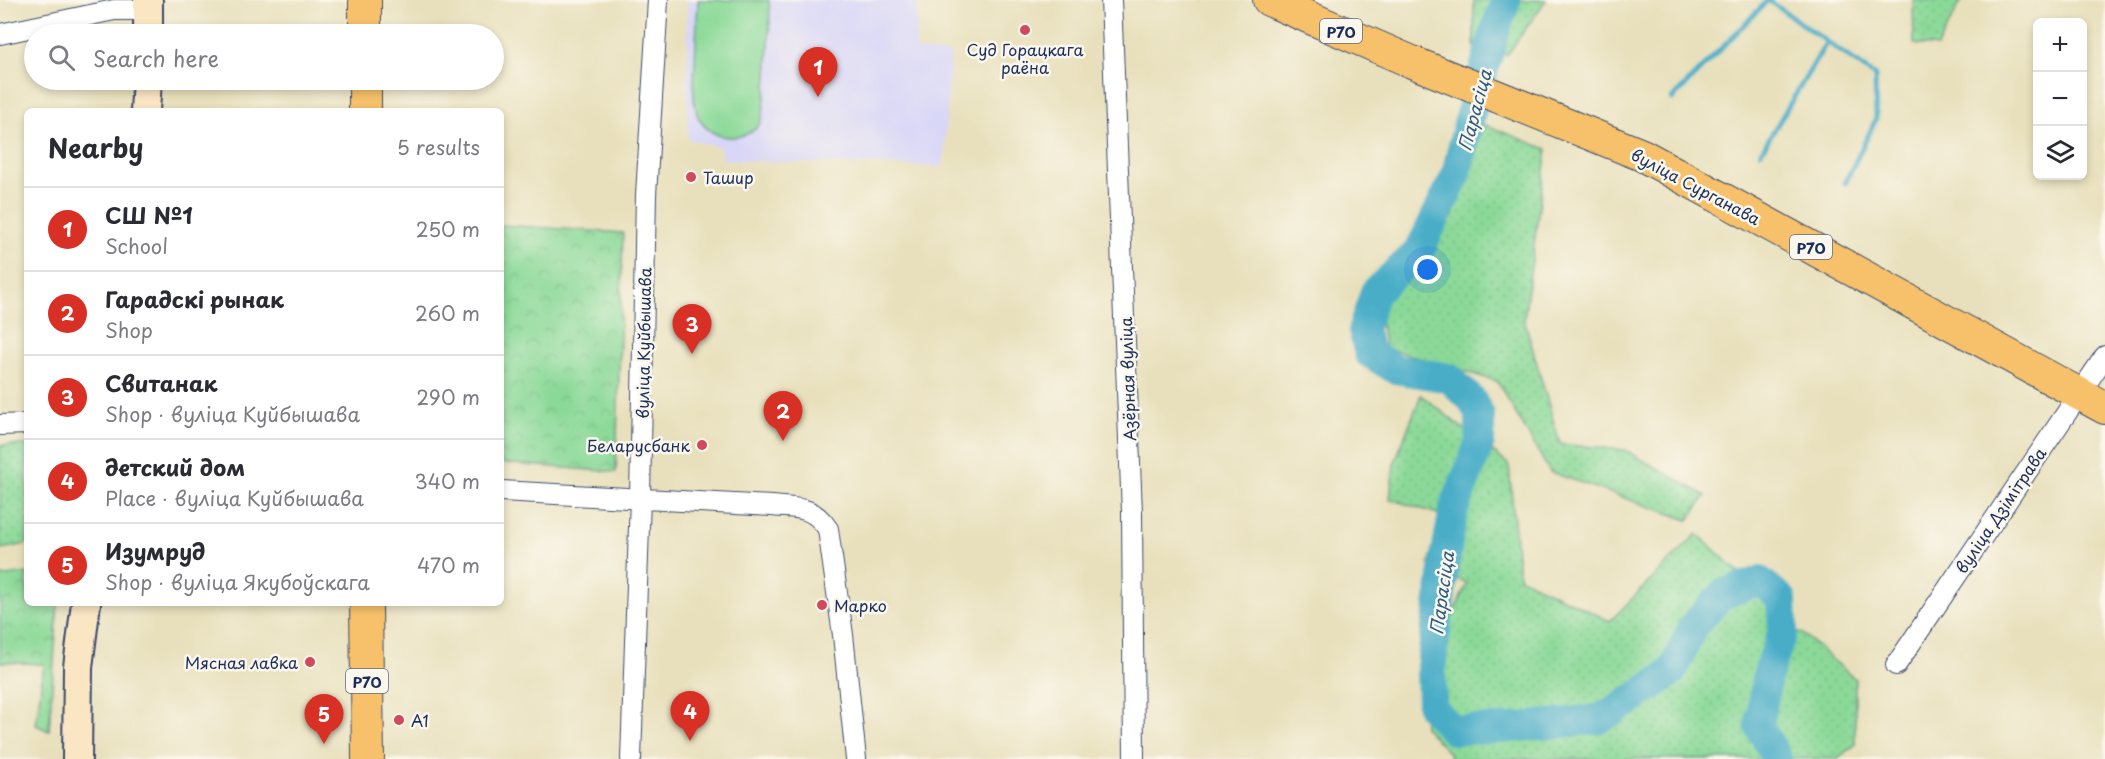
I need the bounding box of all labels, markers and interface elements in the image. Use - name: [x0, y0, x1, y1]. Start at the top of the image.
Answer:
- map controls: [2033, 18, 2087, 180]
- button: +: [2033, 18, 2087, 72]
- road number: Р70: [1320, 19, 1362, 43]
- marker: Суд Горацкага раёна: [1018, 23, 1032, 37]
- search box: [24, 24, 504, 90]
- place label: Суд Горацкага раёна: [966, 37, 1084, 79]
- icon: search: [45, 41, 78, 74]
- text: Search here: [93, 41, 219, 74]
- pin: 1: [798, 48, 838, 97]
- water label: Парасіца: [1450, 65, 1498, 154]
- button: −: [2033, 72, 2087, 126]
- button: layers: [2033, 126, 2087, 180]
- text: Nearby: [48, 128, 143, 167]
- text: 5 results: [397, 132, 480, 162]
- street label: вуліца Сурганава: [1627, 142, 1765, 230]
- place label: Ташир: [703, 165, 754, 189]
- marker: Ташир: [684, 170, 698, 184]
- text: СШ №1: [105, 198, 193, 231]
- text: 1: [63, 214, 72, 244]
- text: 250 m: [416, 214, 480, 244]
- text: School: [105, 231, 168, 261]
- road number: Р70: [1790, 235, 1832, 259]
- your location: [1413, 255, 1442, 284]
- street label: вуліца Куйбышава: [630, 267, 656, 419]
- text: Гарадскі рынак: [105, 282, 284, 315]
- text: 2: [60, 298, 75, 328]
- text: 260 m: [415, 298, 480, 328]
- pin: 3: [672, 304, 712, 354]
- text: Shop: [105, 315, 153, 345]
- street label: Азёрная вуліца: [1113, 316, 1141, 441]
- text: Свитанак: [105, 366, 218, 399]
- text: 3: [61, 382, 74, 412]
- text: 290 m: [416, 382, 480, 412]
- pin: 2: [764, 392, 802, 441]
- text: Shop · вуліца Куйбышава: [105, 399, 360, 429]
- place label: Беларусбанк: [587, 433, 690, 457]
- marker: Беларусбанк: [695, 438, 709, 452]
- street label: вуліца Дзімітрава: [1949, 442, 2051, 578]
- text: детский дом: [105, 450, 245, 483]
- text: 4: [61, 466, 74, 496]
- text: 340 m: [415, 466, 480, 496]
- text: Place · вуліца Куйбышава: [105, 483, 364, 513]
- text: Изумруд: [105, 534, 205, 567]
- water label: Парасіца: [1422, 549, 1460, 636]
- text: 5: [61, 550, 74, 580]
- text: 470 m: [417, 550, 480, 580]
- text: Shop · вуліца Якубоўскага: [105, 567, 370, 597]
- place label: Марко: [834, 593, 887, 617]
- marker: Марко: [815, 598, 829, 612]
- place label: Мясная лавка: [185, 650, 298, 674]
- marker: Мясная лавка: [303, 655, 317, 669]
- road number: Р70: [346, 669, 388, 693]
- pin: 4: [670, 692, 710, 741]
- pin: 5: [304, 694, 344, 744]
- place label: A1: [411, 708, 429, 732]
- marker: A1: [392, 713, 406, 727]

